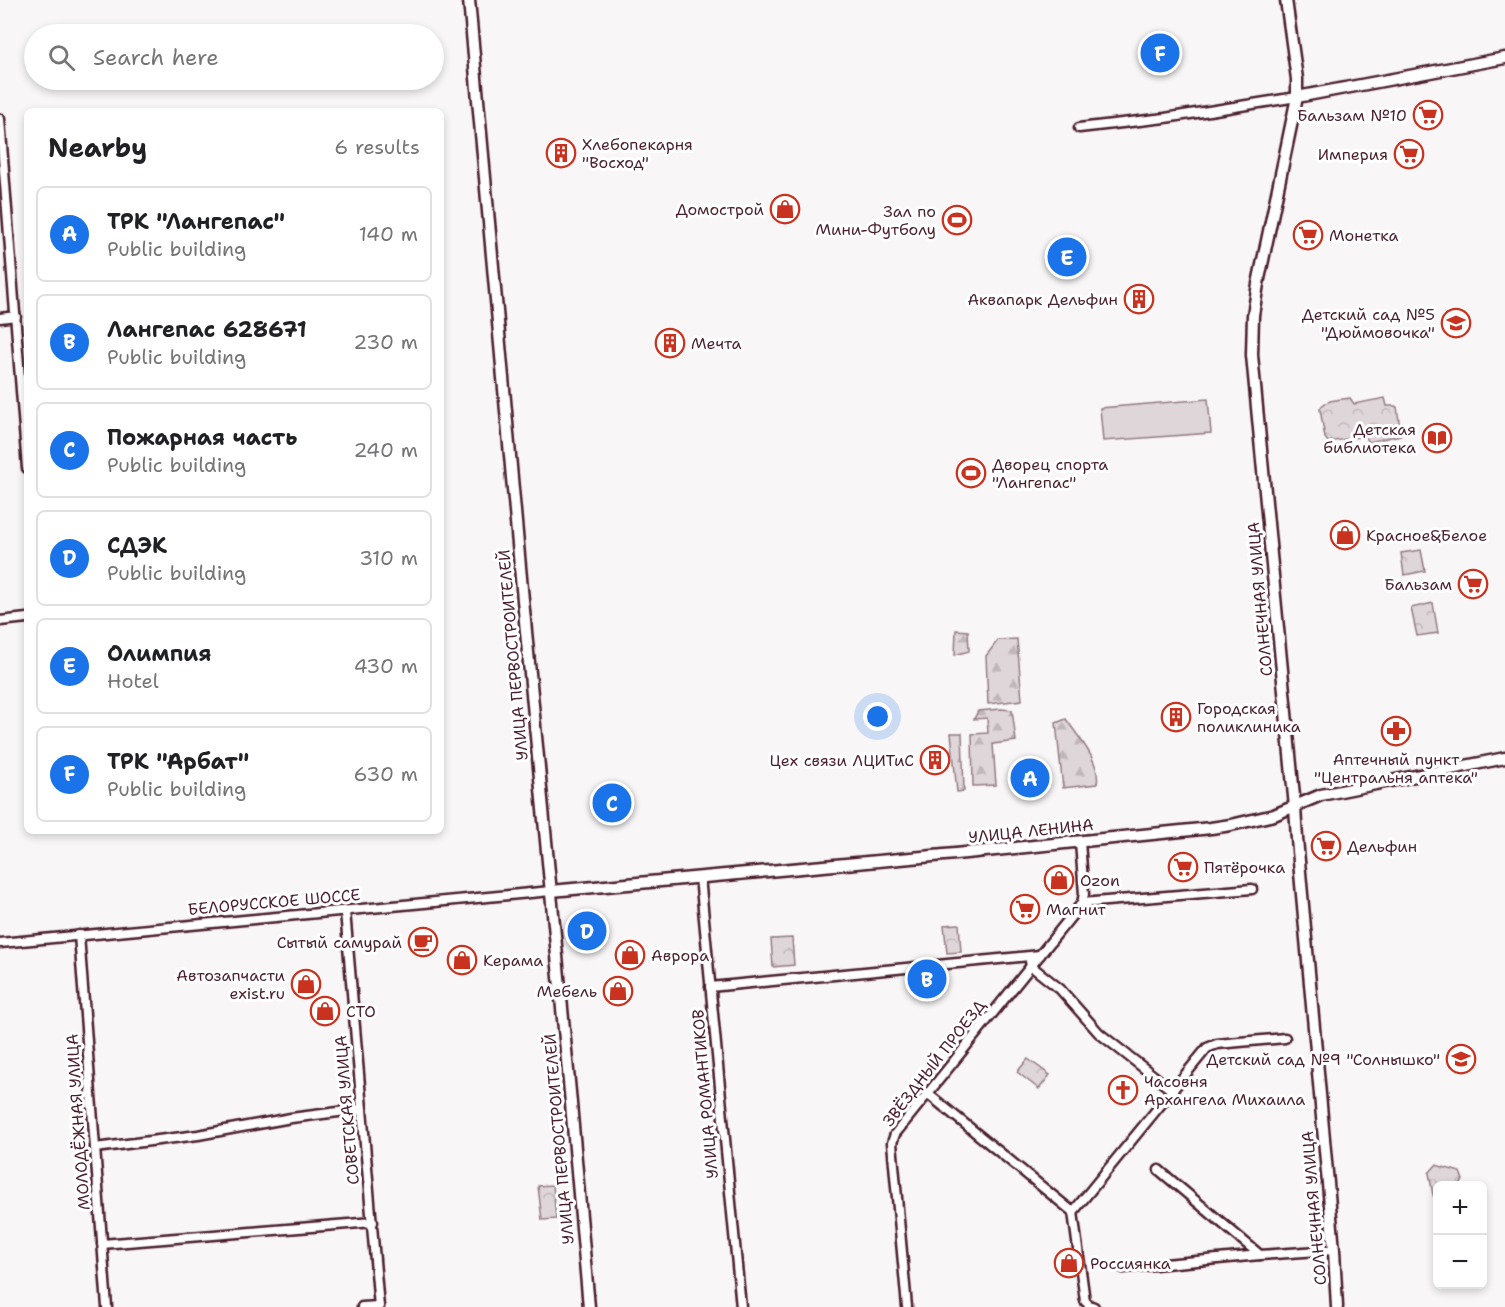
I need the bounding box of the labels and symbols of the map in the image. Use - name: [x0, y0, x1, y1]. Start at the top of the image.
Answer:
- pin: F: [1140, 31, 1180, 76]
- supermarket icon: Бальзам №10: [1412, 99, 1444, 131]
- place label: Бальзам №10: [1297, 105, 1407, 126]
- place label: Хлебопекарня "Восход": [582, 134, 693, 173]
- building icon: Хлебопекарня "Восход": [545, 137, 577, 169]
- supermarket icon: Империя: [1393, 138, 1425, 170]
- place label: Империя: [1318, 144, 1388, 165]
- shop icon: Домострой: [769, 193, 801, 225]
- place label: Домострой: [676, 199, 764, 220]
- place label: Зал по Мини-Футболу: [815, 201, 936, 240]
- sports icon: Зал по Мини-Футболу: [941, 204, 973, 236]
- supermarket icon: Монетка: [1292, 219, 1324, 251]
- place label: Монетка: [1329, 225, 1399, 246]
- pin: E: [1048, 234, 1086, 280]
- building icon: Аквапарк Дельфин: [1123, 283, 1155, 315]
- place label: Аквапарк Дельфин: [968, 289, 1118, 310]
- place label: Детский сад №5 "Дюймовочка": [1302, 304, 1435, 343]
- school or university icon: Детский сад №5 "Дюймовочка": [1440, 307, 1472, 339]
- building icon: Мечта: [654, 327, 686, 359]
- place label: Мечта: [691, 333, 741, 354]
- place label: Детская библиотека: [1323, 419, 1416, 458]
- library icon: Детская библиотека: [1421, 422, 1453, 454]
- place label: Дворец спорта "Лангепас": [992, 454, 1108, 493]
- sports icon: Дворец спорта "Лангепас": [955, 457, 987, 489]
- shop icon: Красное&Белое: [1329, 519, 1361, 551]
- street label: СОЛНЕЧНАЯ УЛИЦА: [1243, 521, 1277, 677]
- place label: Красное&Белое: [1366, 525, 1487, 546]
- street label: УЛИЦА ПЕРВОСТРОИТЕЛЕЙ: [493, 549, 533, 761]
- supermarket icon: Бальзам: [1457, 568, 1489, 600]
- place label: Бальзам: [1384, 574, 1452, 595]
- place label: Городская поликлиника: [1197, 698, 1301, 737]
- building icon: Городская поликлиника: [1160, 701, 1192, 733]
- your location: [863, 702, 892, 731]
- pharmacy icon: Аптечный пункт "Центральня аптека": [1380, 715, 1412, 747]
- building icon: Цех связи ЛЦИТиС: [919, 744, 951, 776]
- place label: Аптечный пункт "Центральня аптека": [1314, 749, 1478, 788]
- place label: Цех связи ЛЦИТиС: [770, 750, 914, 771]
- pin: A: [1010, 756, 1050, 800]
- pin: C: [592, 780, 632, 826]
- street label: УЛИЦА ЛЕНИНА: [967, 814, 1095, 848]
- supermarket icon: Дельфин: [1310, 830, 1342, 862]
- place label: Дельфин: [1347, 836, 1417, 857]
- supermarket icon: Пятёрочка: [1167, 851, 1199, 883]
- place label: Пятёрочка: [1204, 857, 1285, 878]
- shop icon: Ozon: [1043, 864, 1075, 896]
- place label: Ozon: [1080, 870, 1120, 891]
- street label: БЕЛОРУССКОЕ ШОССЕ: [187, 884, 361, 920]
- supermarket icon: Магнит: [1009, 893, 1041, 925]
- place label: Магнит: [1046, 899, 1107, 920]
- pin: D: [568, 908, 606, 954]
- cafe icon: Сытый самурай: [407, 926, 439, 958]
- place label: Сытый самурай: [277, 932, 402, 953]
- shop icon: Аврора: [614, 939, 646, 971]
- shop icon: Керама: [446, 944, 478, 976]
- place label: Аврора: [651, 945, 709, 966]
- place label: Керама: [483, 950, 543, 971]
- pin: B: [908, 956, 946, 1002]
- place label: Автозапчасти exist.ru: [176, 965, 285, 1004]
- shop icon: Автозапчасти exist.ru: [290, 968, 322, 1000]
- shop icon: Мебель: [602, 975, 634, 1007]
- place label: Мебель: [537, 981, 597, 1002]
- shop icon: СТО: [309, 995, 341, 1027]
- street label: ЗВЁЗДНЫЙ ПРОЕЗД: [878, 995, 990, 1131]
- place label: СТО: [346, 1001, 376, 1022]
- street label: УЛИЦА РОМАНТИКОВ: [687, 1008, 723, 1180]
- street label: МОЛОДЁЖНАЯ УЛИЦА: [61, 1033, 95, 1211]
- street label: УЛИЦА ПЕРВОСТРОИТЕЛЕЙ: [539, 1033, 579, 1245]
- street label: СОВЕТСКАЯ УЛИЦА: [330, 1034, 364, 1186]
- school or university icon: Детский сад №9 "Солнышко": [1445, 1043, 1477, 1075]
- place label: Детский сад №9 "Солнышко": [1206, 1049, 1440, 1070]
- place label: Часовня Архангела Михаила: [1144, 1071, 1305, 1110]
- church icon: Часовня Архангела Михаила: [1107, 1074, 1139, 1106]
- street label: СОЛНЕЧНАЯ УЛИЦА: [1297, 1130, 1331, 1286]
- shop icon: Россиянка: [1053, 1247, 1085, 1279]
- place label: Россиянка: [1090, 1253, 1171, 1274]

